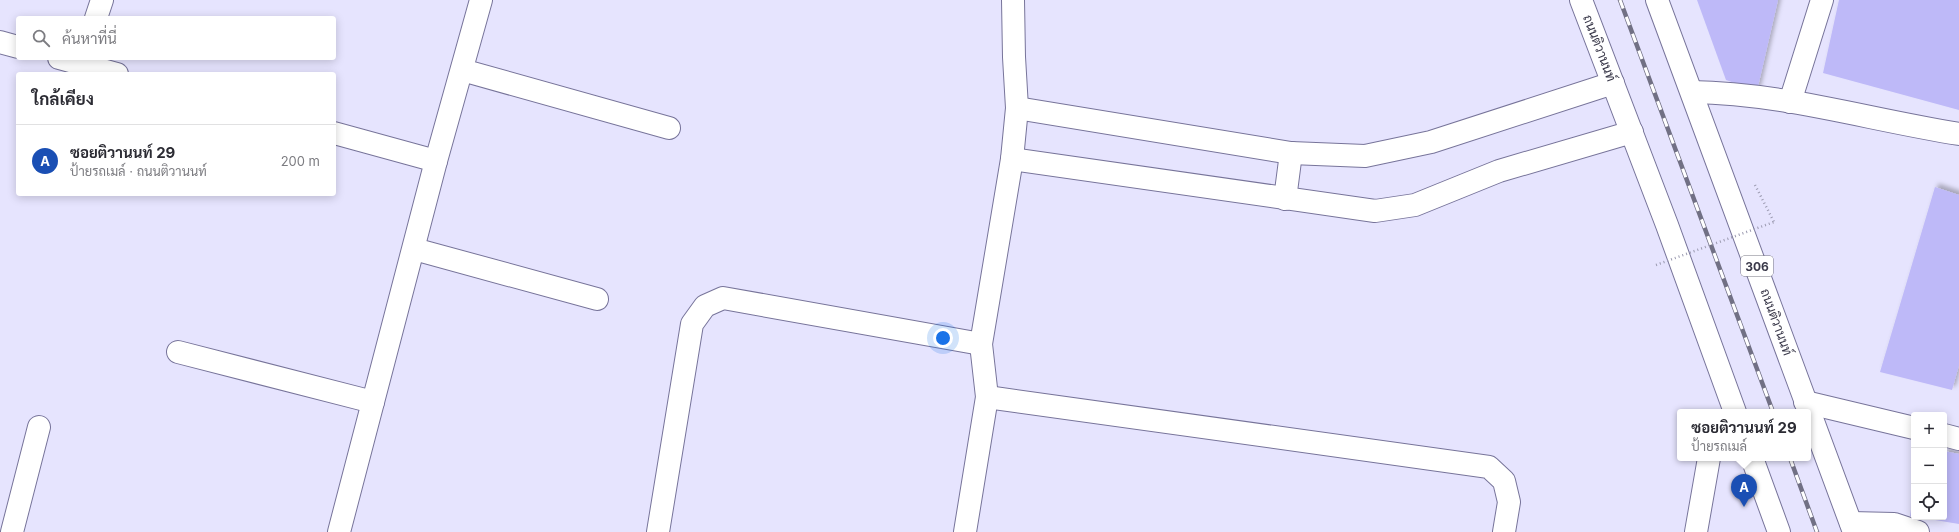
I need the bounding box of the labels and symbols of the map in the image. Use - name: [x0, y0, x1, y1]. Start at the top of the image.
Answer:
- street label: ถนนติวานนท์: [1580, 12, 1621, 84]
- road number: 306: [1741, 256, 1773, 276]
- street label: ถนนติวานนท์: [1757, 286, 1797, 358]
- your location: [933, 328, 953, 348]
- pin: A: [1731, 474, 1757, 507]

